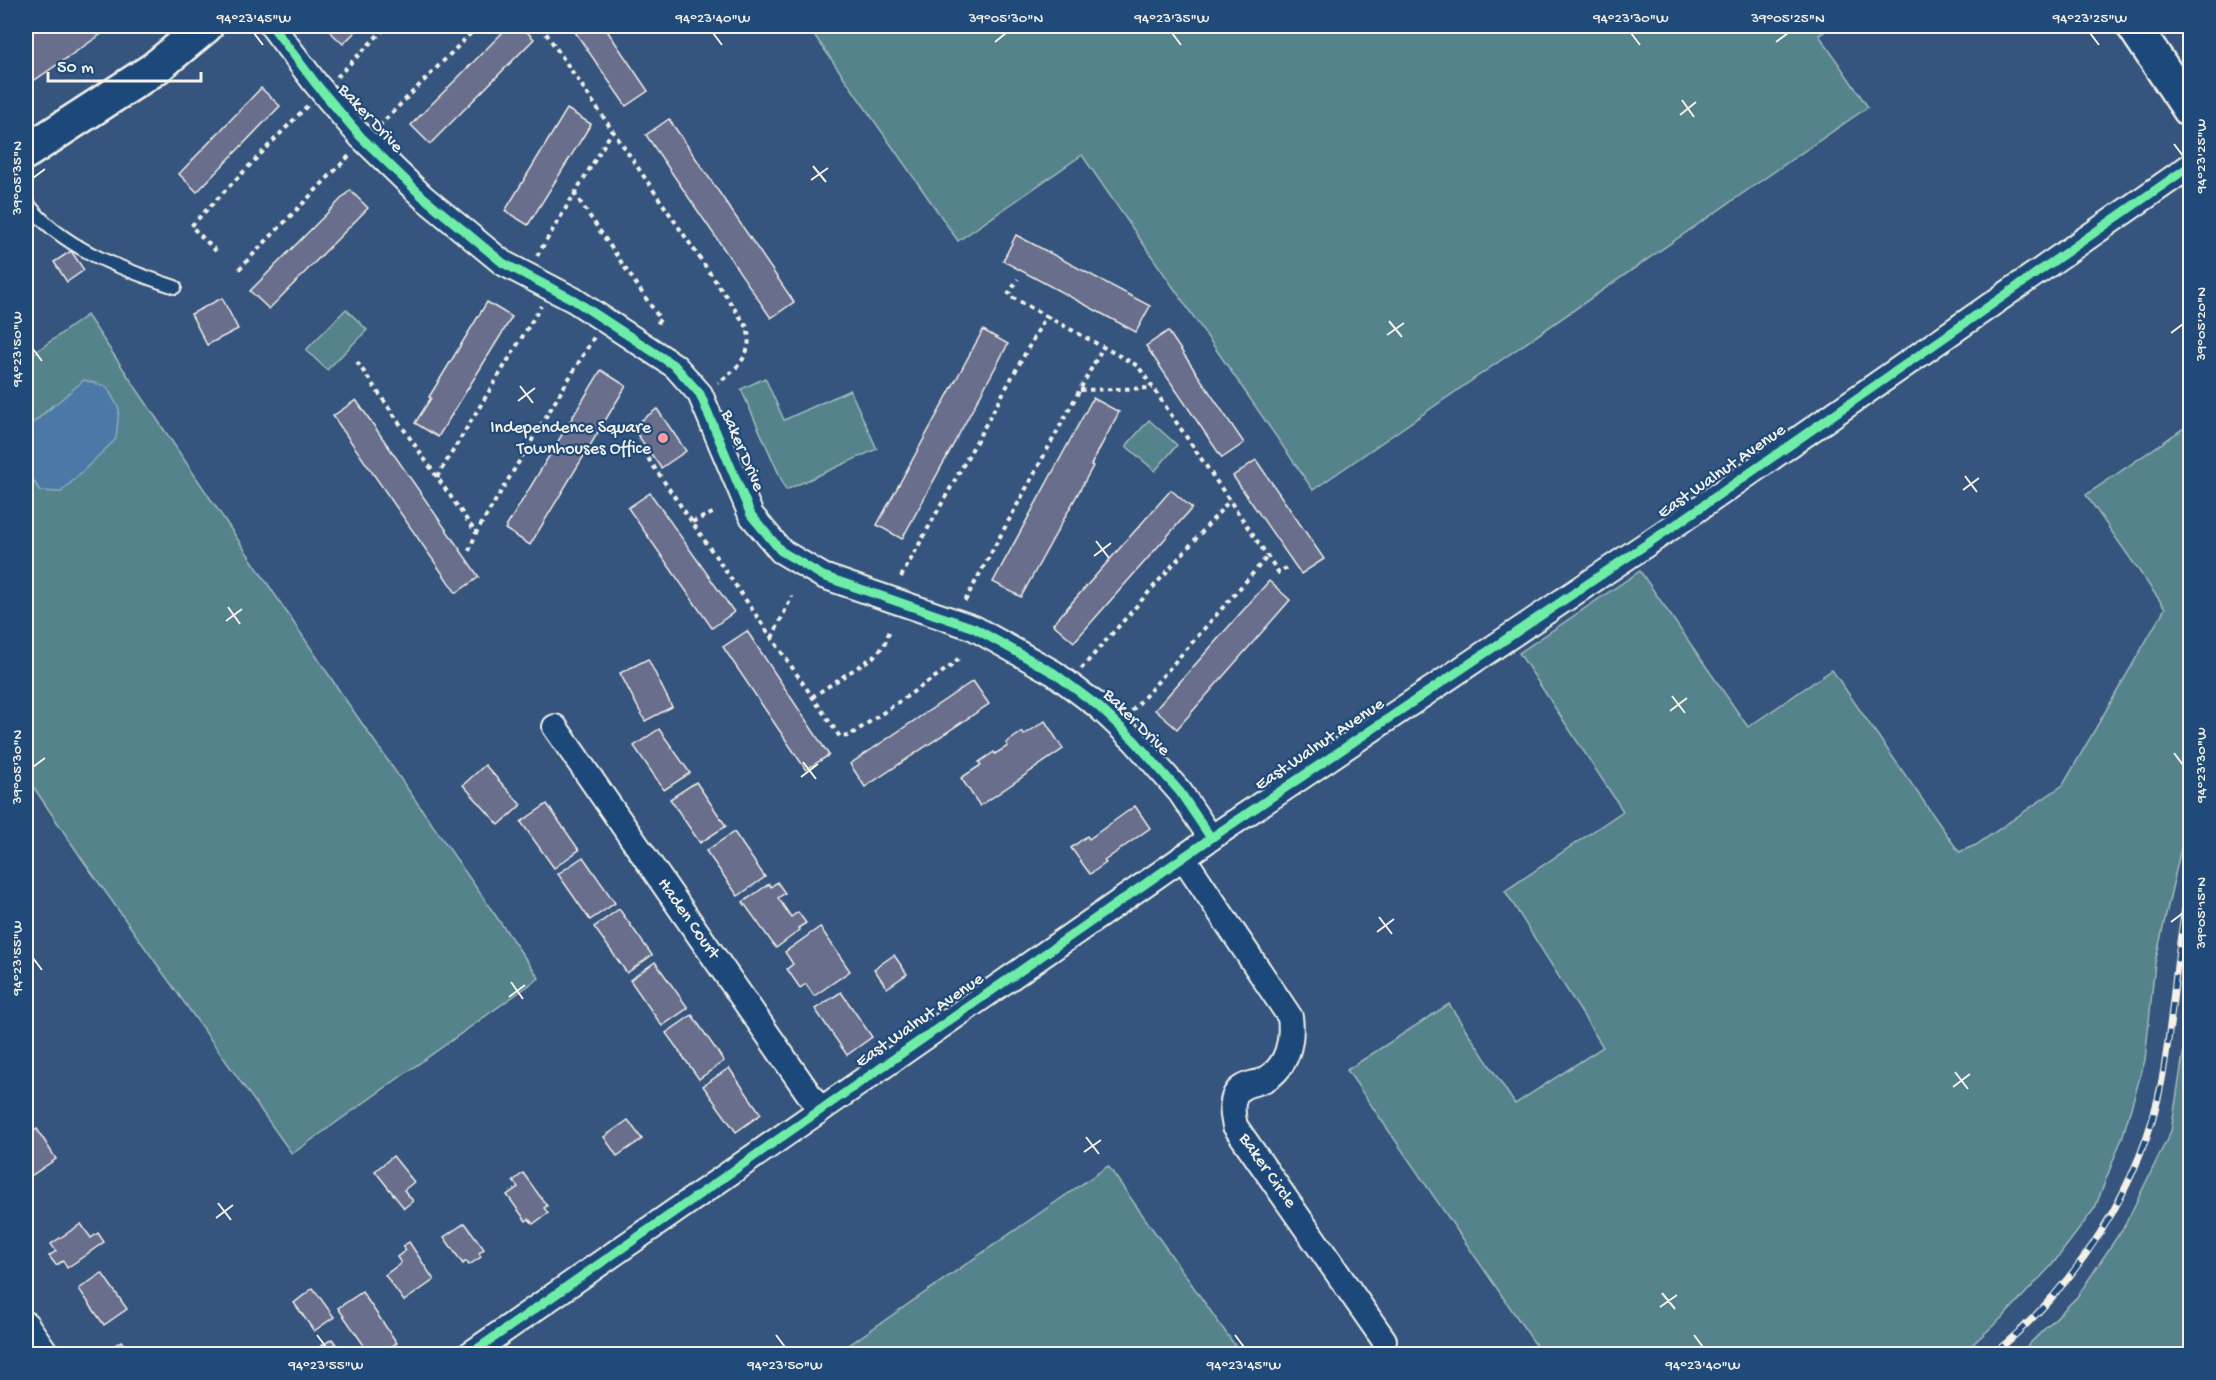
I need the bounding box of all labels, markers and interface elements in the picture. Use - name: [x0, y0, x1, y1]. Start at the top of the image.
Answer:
- text: 94°23'45"W: [216, 10, 291, 28]
- text: 94°23'40"W: [675, 10, 751, 28]
- text: 39°05'30"N: [968, 10, 1044, 28]
- text: 94°23'35"W: [1134, 10, 1210, 28]
- text: 94°23'30"W: [1592, 10, 1669, 28]
- text: 39°05'25"N: [1750, 10, 1825, 28]
- text: 94°23'25"W: [2052, 10, 2128, 28]
- scale bar: [48, 45, 201, 83]
- text: 50 m: [57, 58, 94, 79]
- street label: Baker Drive: [332, 80, 408, 158]
- text: 94°23'25"W: [2193, 118, 2211, 194]
- text: 39°05'35"N: [9, 141, 27, 216]
- text: 39°05'20"N: [2193, 287, 2211, 362]
- text: 94°23'50"W: [9, 311, 27, 388]
- street label: Baker Drive: [715, 406, 769, 496]
- place label: Independence Square Townhouses Office: [490, 418, 652, 460]
- street label: East Walnut Avenue: [1654, 420, 1791, 524]
- marker: Independence Square Townhouses Office: [656, 431, 670, 445]
- street label: Baker Drive: [1097, 684, 1174, 761]
- street label: East Walnut Avenue: [1251, 694, 1389, 796]
- text: 94°23'30"W: [2193, 727, 2211, 804]
- text: 39°05'30"N: [9, 729, 27, 805]
- street label: Haden Court: [652, 874, 725, 965]
- text: 39°05'15"N: [2193, 877, 2211, 950]
- text: 94°23'55"W: [9, 920, 27, 997]
- street label: East Walnut Avenue: [852, 969, 989, 1073]
- street label: Baker Circle: [1233, 1129, 1301, 1213]
- text: 94°23'55"W: [287, 1357, 364, 1375]
- text: 94°23'50"W: [746, 1357, 823, 1375]
- text: 94°23'45"W: [1206, 1357, 1281, 1375]
- text: 94°23'40"W: [1665, 1357, 1741, 1375]

